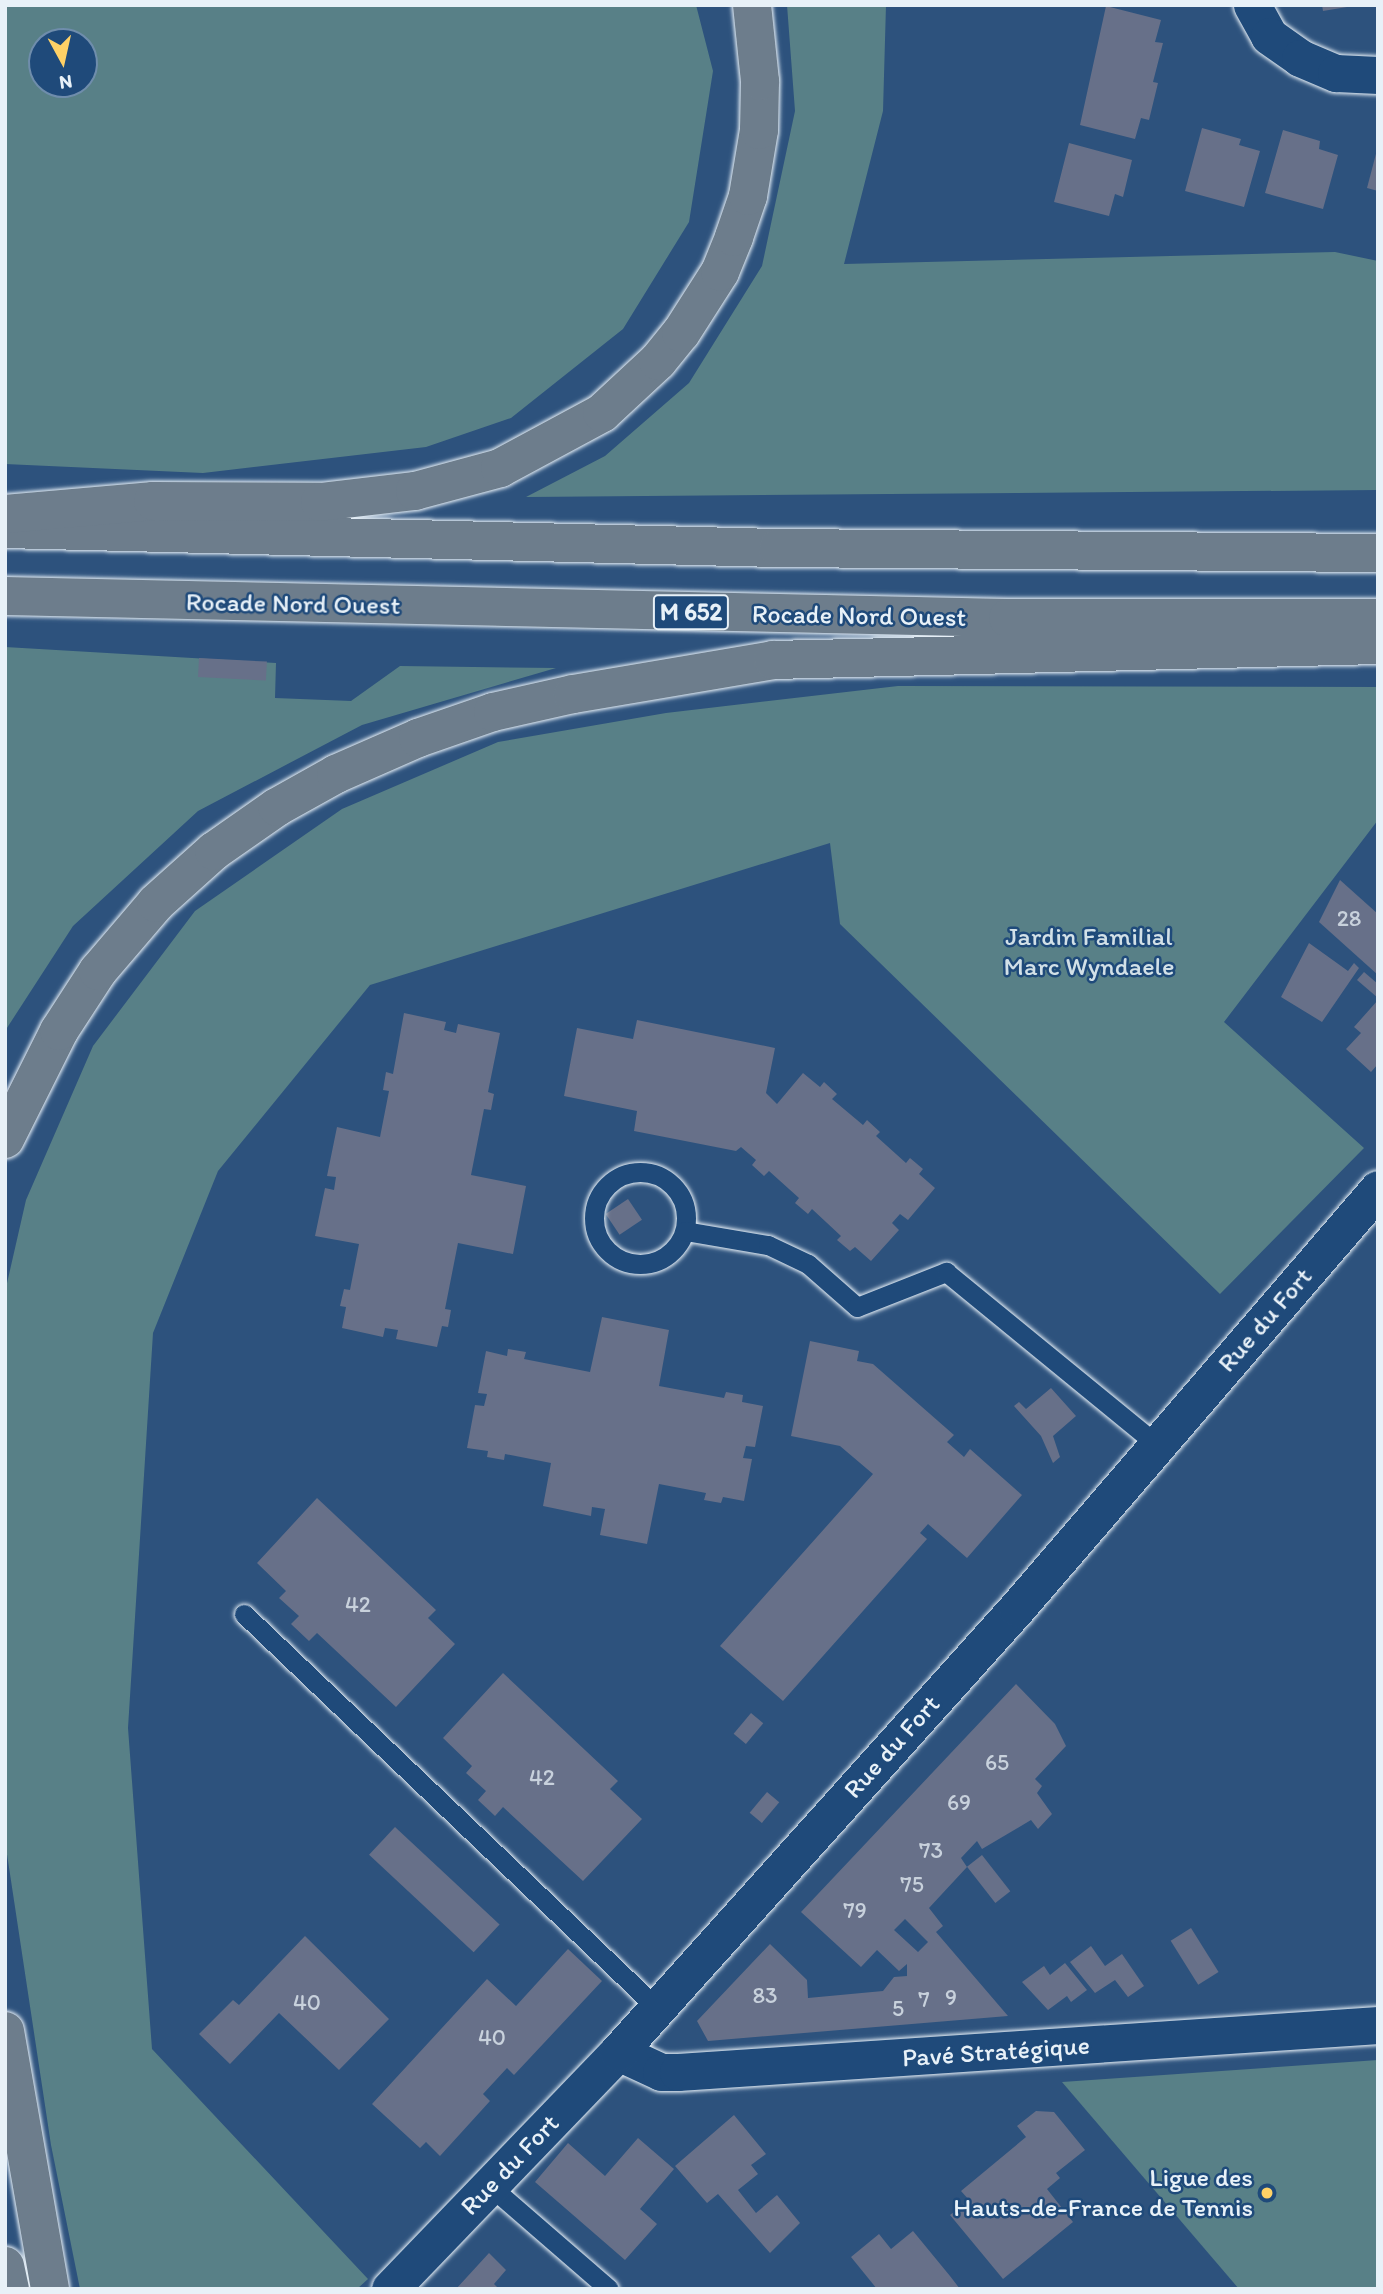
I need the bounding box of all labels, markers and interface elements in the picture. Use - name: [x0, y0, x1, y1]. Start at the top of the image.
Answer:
- north arrow: [28, 28, 98, 98]
- text: N: [58, 70, 74, 95]
- street label: Rocade Nord Ouest: [186, 587, 400, 621]
- road number: M 652: [652, 592, 730, 632]
- street label: Rocade Nord Ouest: [752, 599, 966, 633]
- house number: 28: [1337, 904, 1361, 932]
- park label: Jardin Familial Marc Wyndaele: [1004, 921, 1174, 982]
- street label: Rue du Fort: [1211, 1261, 1319, 1379]
- house number: 42: [345, 1590, 371, 1618]
- street label: Rue du Fort: [837, 1689, 947, 1805]
- house number: 65: [985, 1748, 1009, 1776]
- house number: 42: [529, 1763, 555, 1791]
- house number: 69: [947, 1788, 971, 1816]
- house number: 73: [919, 1836, 943, 1864]
- house number: 75: [900, 1870, 924, 1898]
- house number: 79: [843, 1896, 867, 1924]
- house number: 83: [752, 1981, 778, 2009]
- house number: 9: [945, 1983, 957, 2011]
- house number: 7: [918, 1985, 930, 2013]
- house number: 40: [293, 1988, 321, 2016]
- house number: 5: [892, 1994, 904, 2022]
- house number: 40: [478, 2023, 506, 2051]
- street label: Pavé Stratégique: [901, 2030, 1091, 2074]
- street label: Rue du Fort: [454, 2108, 566, 2222]
- place label: Ligue des Hauts-de-France de Tennis: [953, 2162, 1253, 2224]
- marker: Ligue des Hauts-de-France de Tennis: [1259, 2185, 1275, 2201]

